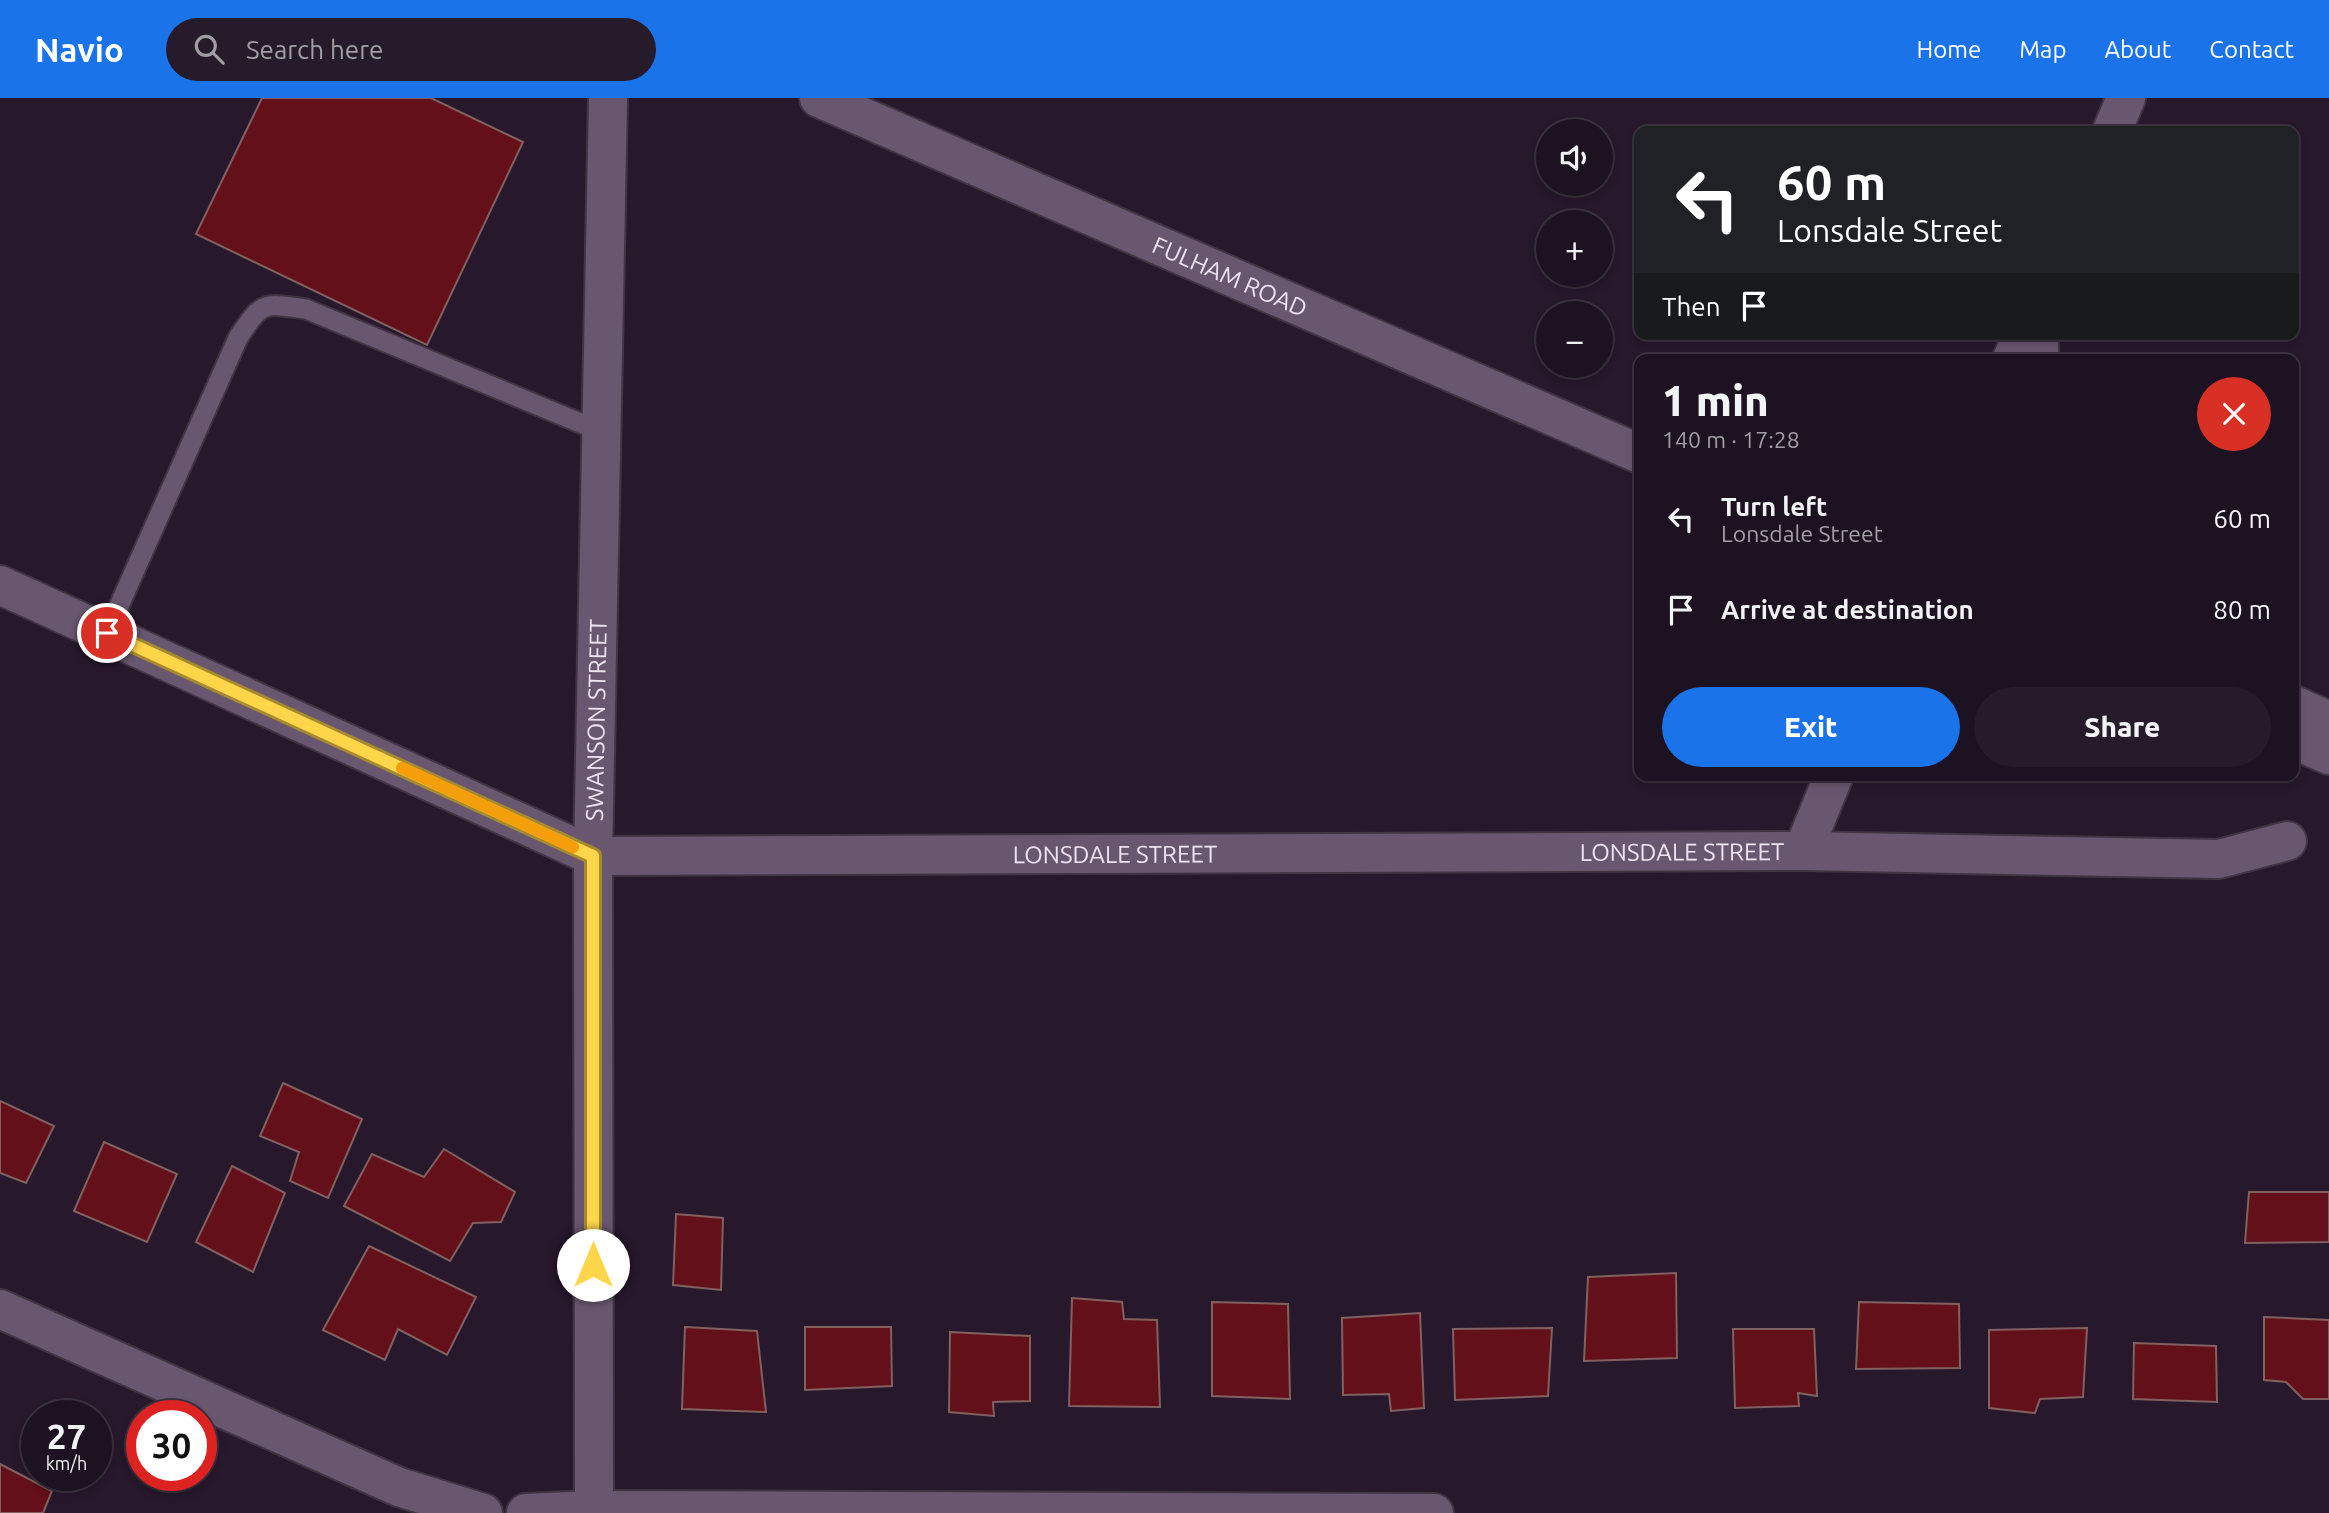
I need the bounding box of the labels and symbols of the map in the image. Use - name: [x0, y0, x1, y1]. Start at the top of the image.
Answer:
- street label: FULHAM ROAD: [1149, 231, 1311, 322]
- pin: [77, 603, 137, 663]
- street label: SWANSON STREET: [580, 619, 611, 821]
- street label: LONSDALE STREET: [1580, 838, 1784, 865]
- street label: LONSDALE STREET: [1013, 840, 1217, 868]
- position arrow: [556, 1228, 630, 1302]
- speed limit sign: 30: [126, 1400, 217, 1491]

